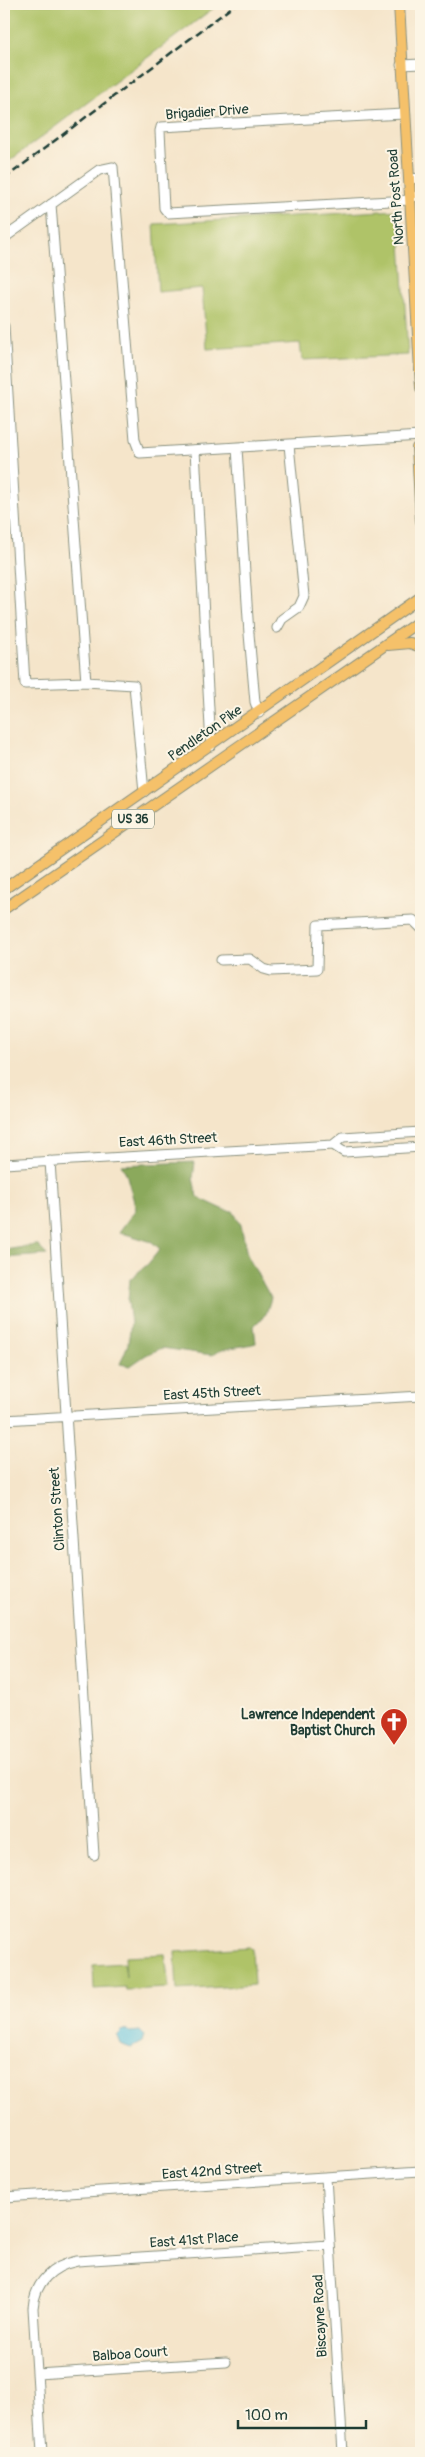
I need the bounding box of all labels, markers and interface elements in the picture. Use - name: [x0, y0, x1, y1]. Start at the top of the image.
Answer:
- street label: Brigadier Drive: [165, 101, 249, 123]
- street label: North Post Road: [384, 148, 408, 246]
- street label: Pendleton Pike: [165, 701, 245, 765]
- road number: US 36: [112, 810, 154, 829]
- street label: East 46th Street: [119, 1129, 218, 1151]
- street label: East 45th Street: [163, 1382, 262, 1404]
- street label: Clinton Street: [46, 1466, 68, 1552]
- place label: Lawrence Independent Baptist Church: [241, 1706, 375, 1739]
- church icon: Lawrence Independent Baptist Church: [379, 1707, 409, 1746]
- street label: East 42nd Street: [161, 2159, 263, 2183]
- street label: East 41st Place: [149, 2228, 239, 2252]
- street label: Biscayne Road: [309, 2274, 331, 2358]
- street label: Balboa Court: [92, 2343, 169, 2365]
- scale bar: [238, 2397, 365, 2429]
- text: 100 m: [245, 2406, 288, 2425]

